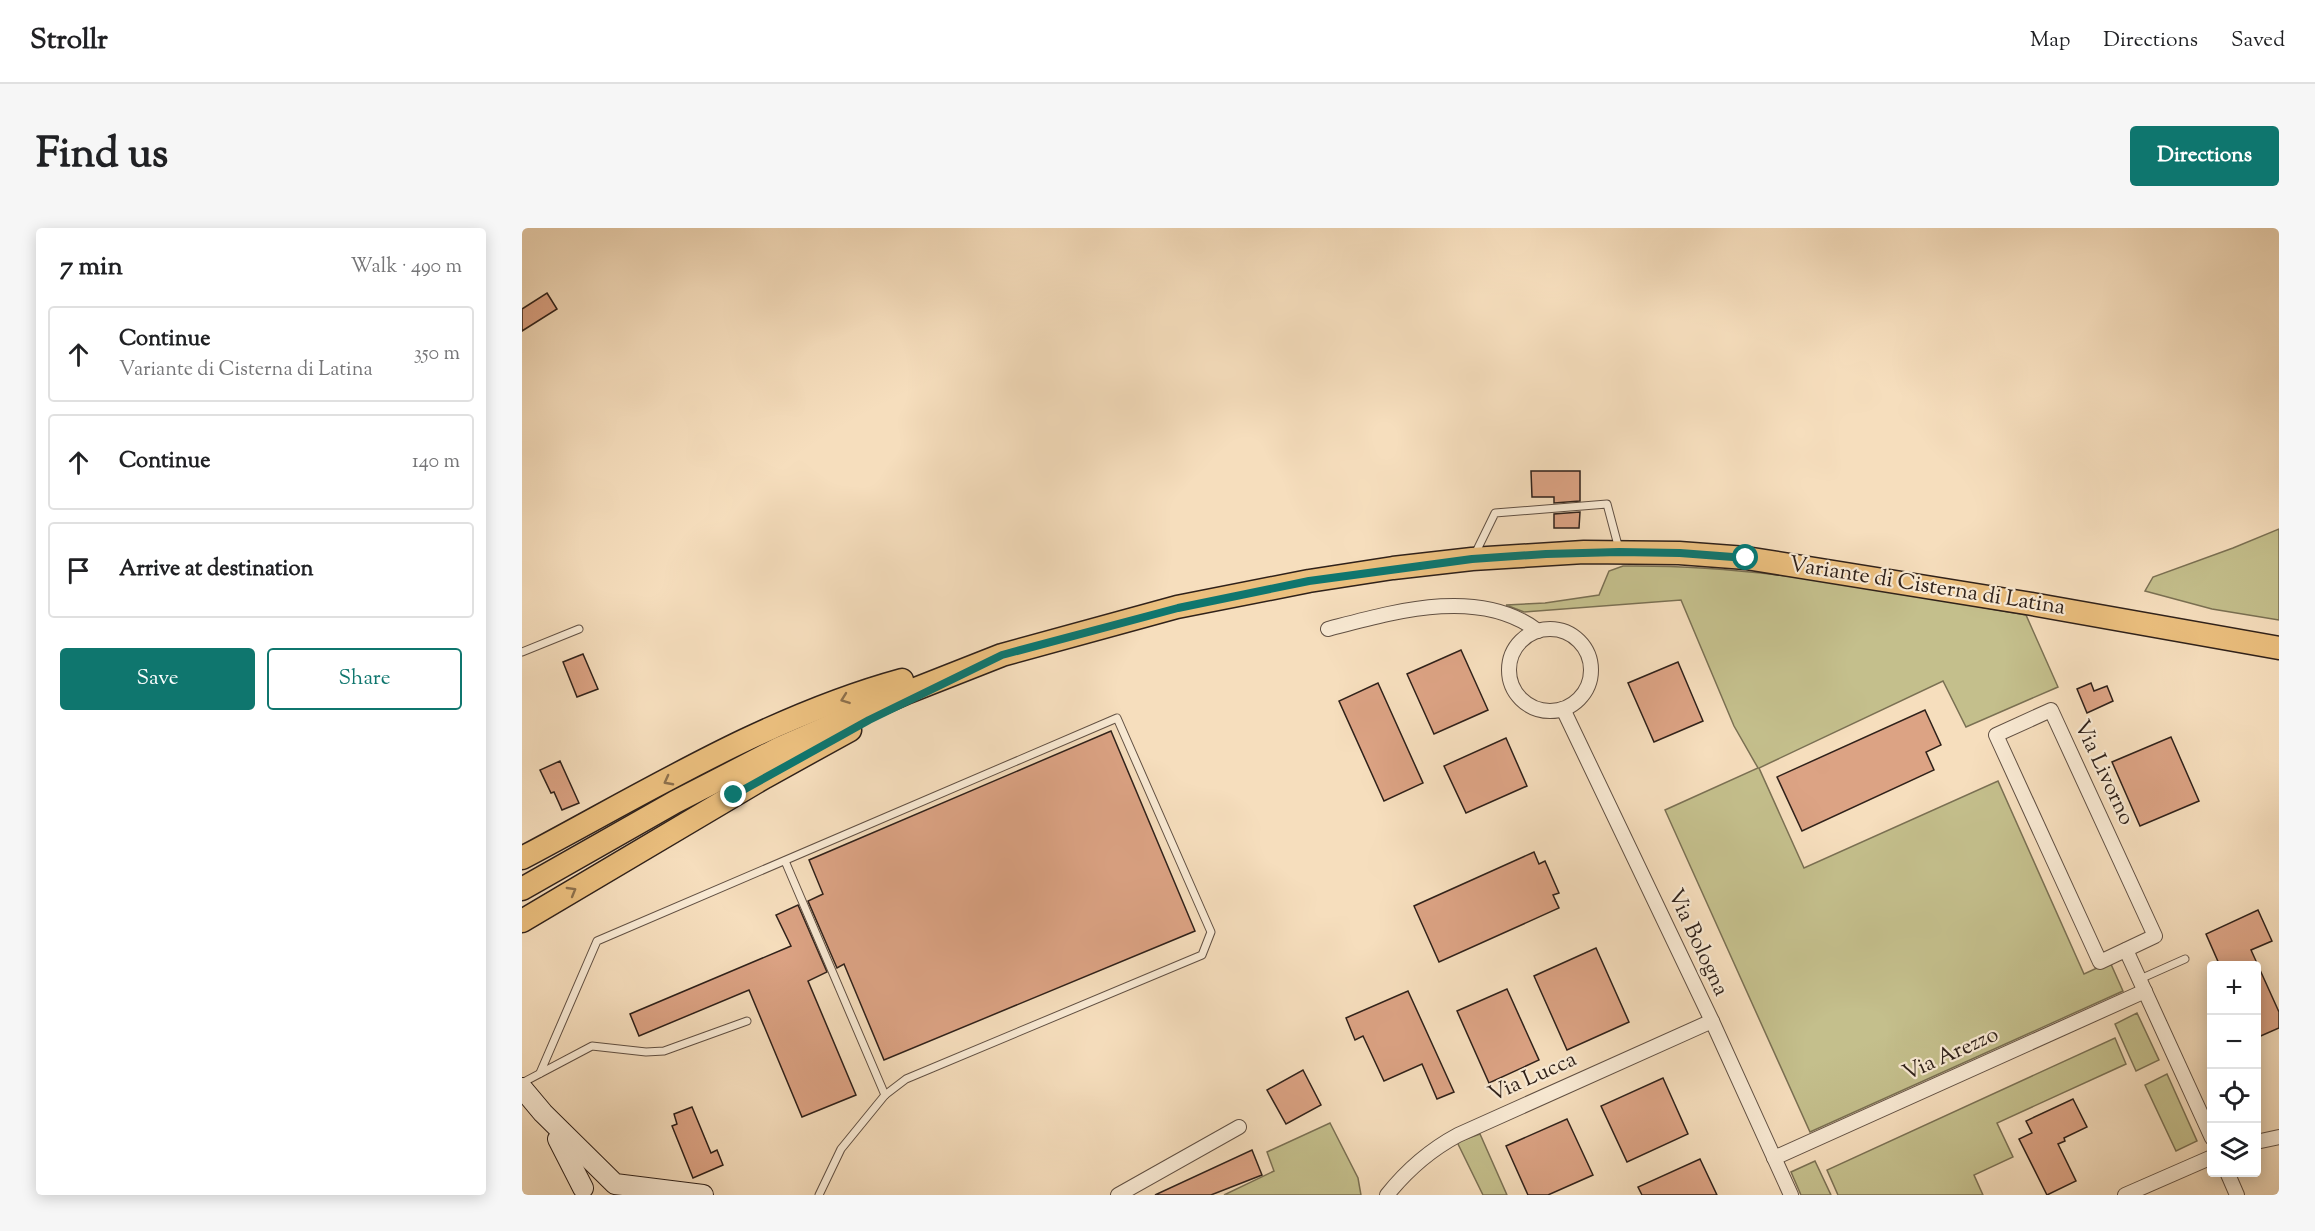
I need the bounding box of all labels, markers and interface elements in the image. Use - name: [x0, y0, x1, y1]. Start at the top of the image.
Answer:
- text: Strollr: [30, 21, 108, 61]
- text: Map: [2030, 26, 2070, 56]
- text: Directions: [2103, 26, 2198, 56]
- text: Saved: [2231, 26, 2285, 56]
- text: Find us: [36, 126, 168, 186]
- button: Directions: [2130, 126, 2279, 186]
- text: 7 min: [60, 249, 123, 286]
- text: Walk · 490 m: [351, 253, 462, 282]
- text: Continue: [119, 324, 210, 356]
- icon: ahead: [62, 338, 95, 371]
- text: 350 m: [414, 340, 460, 369]
- text: Variante di Cisterna di Latina: [119, 356, 373, 385]
- icon: ahead: [62, 446, 95, 479]
- text: Continue: [119, 446, 210, 478]
- text: 140 m: [412, 448, 460, 477]
- route start: [1732, 544, 1758, 570]
- street label: Variante di Cisterna di Latina: [1787, 549, 2067, 625]
- icon: arrive: [62, 554, 95, 587]
- text: Arrive at destination: [119, 554, 314, 586]
- button: Save: [60, 648, 255, 710]
- button: Share: [267, 648, 462, 710]
- one-way arrow: [840, 692, 851, 704]
- street label: Via Livorno: [2065, 715, 2141, 831]
- one-way arrow: [663, 773, 674, 785]
- route end: [720, 781, 746, 807]
- street label: Via Bologna: [1658, 884, 1736, 1002]
- one-way arrow: [566, 887, 577, 898]
- map controls: [2207, 961, 2261, 1177]
- button: +: [2207, 961, 2261, 1015]
- button: −: [2207, 1015, 2261, 1069]
- street label: Via Arezzo: [1898, 1020, 2004, 1090]
- street label: Via Lucca: [1484, 1044, 1582, 1112]
- button: locate: [2207, 1069, 2261, 1123]
- button: layers: [2207, 1123, 2261, 1177]

